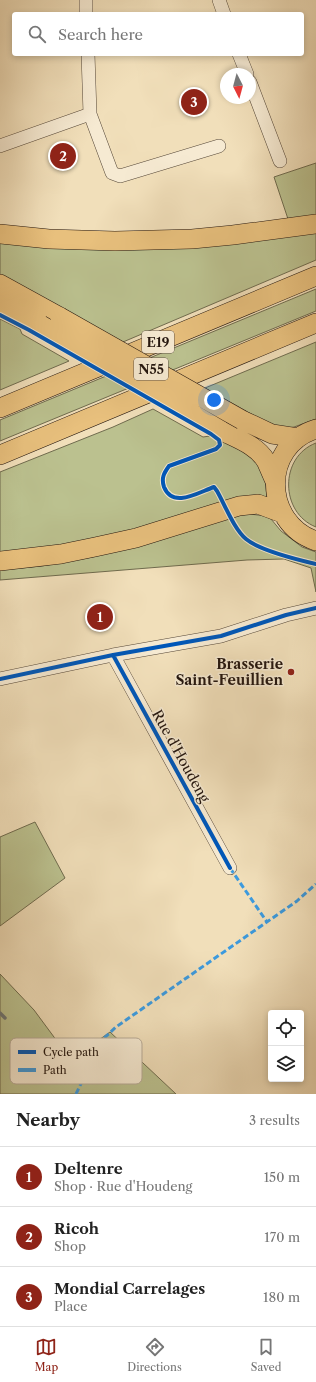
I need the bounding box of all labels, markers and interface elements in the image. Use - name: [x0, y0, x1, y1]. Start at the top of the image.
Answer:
- search box: [12, 12, 304, 56]
- icon: search: [26, 23, 48, 45]
- text: Search here: [58, 25, 143, 44]
- north arrow: [220, 68, 256, 104]
- pin: 3: [181, 87, 207, 117]
- pin: 2: [50, 141, 76, 171]
- road number: E19: [142, 331, 174, 353]
- road number: N55: [134, 358, 168, 380]
- your location: [204, 390, 224, 410]
- pin: 1: [87, 602, 113, 632]
- place label: Brasserie Saint-Feuillien: [175, 655, 283, 689]
- marker: Brasserie Saint-Feuillien: [286, 667, 296, 677]
- street label: Rue d'Houdeng: [148, 706, 214, 806]
- map controls: [268, 1010, 304, 1082]
- button: locate: [268, 1010, 304, 1046]
- legend: [10, 1038, 142, 1084]
- text: Cycle path: [43, 1045, 99, 1059]
- button: layers: [268, 1046, 304, 1082]
- text: Path: [43, 1063, 67, 1077]
- text: Nearby: [16, 1110, 80, 1130]
- text: 3 results: [249, 1112, 300, 1128]
- text: Deltenre: [54, 1159, 123, 1178]
- text: 1: [26, 1169, 32, 1185]
- text: 150 m: [264, 1169, 300, 1185]
- text: Shop · Rue d'Houdeng: [54, 1178, 192, 1194]
- text: Ricoh: [54, 1219, 99, 1238]
- text: 2: [25, 1229, 33, 1245]
- text: 170 m: [264, 1229, 300, 1245]
- text: Shop: [54, 1238, 86, 1254]
- text: Mondial Carrelages: [54, 1279, 205, 1298]
- text: 3: [25, 1289, 33, 1305]
- text: 180 m: [263, 1289, 300, 1305]
- text: Place: [54, 1298, 87, 1314]
- tab: Map: [35, 1336, 58, 1374]
- tab: Directions: [127, 1336, 182, 1374]
- tab: Saved: [251, 1336, 281, 1374]

